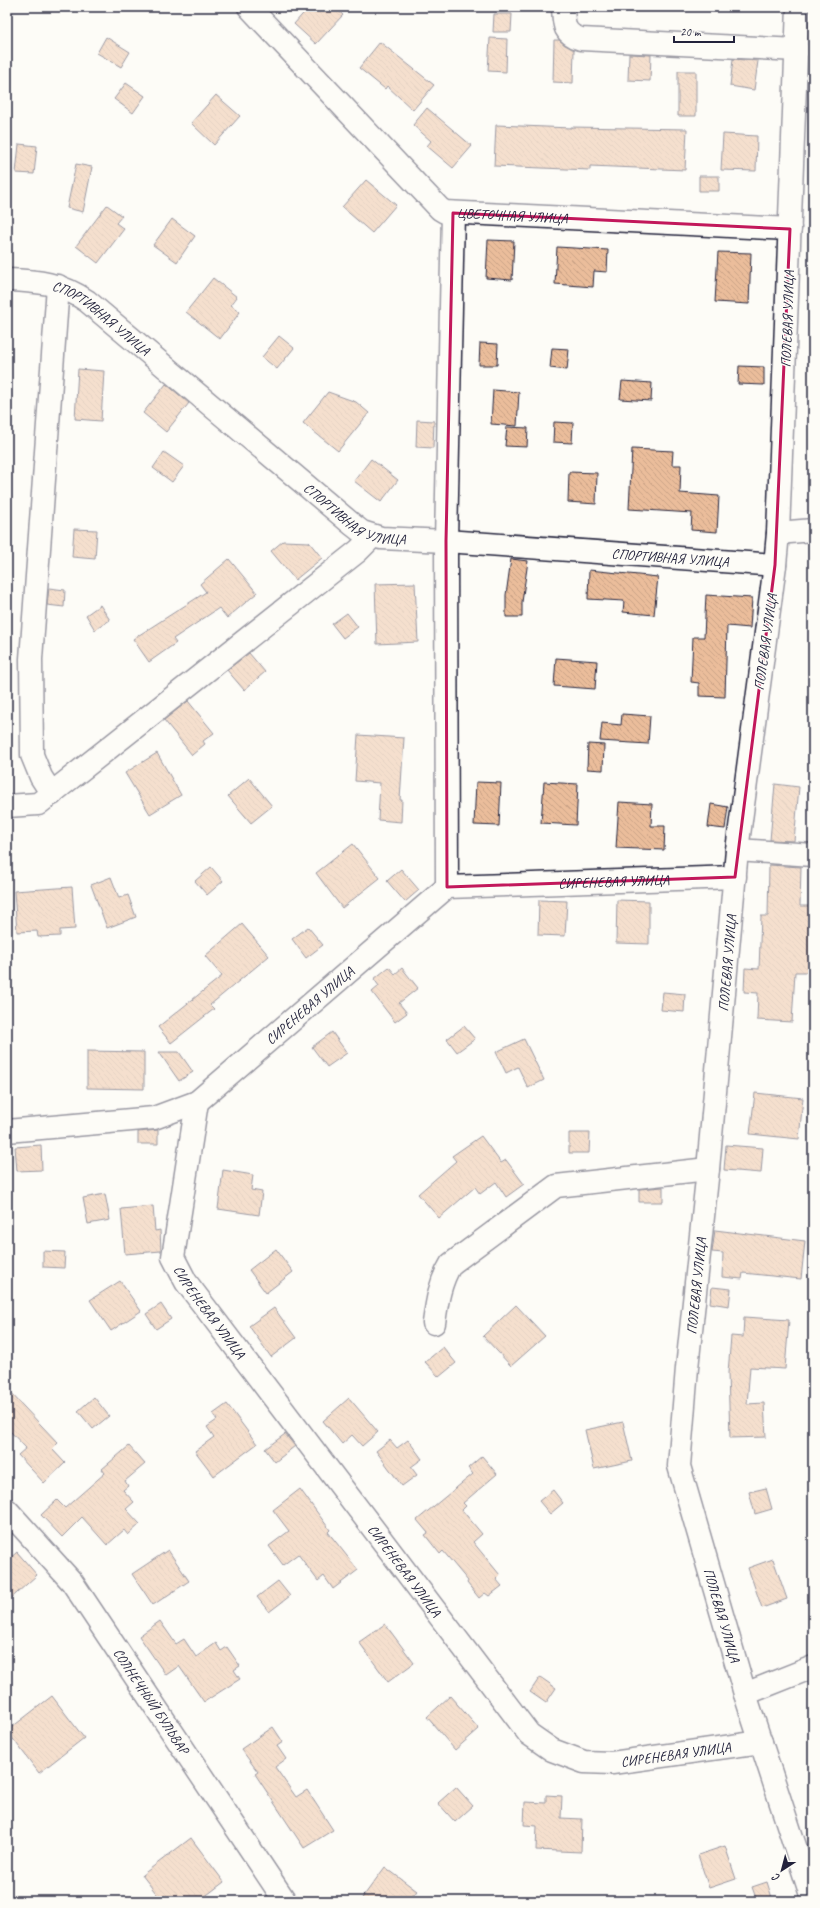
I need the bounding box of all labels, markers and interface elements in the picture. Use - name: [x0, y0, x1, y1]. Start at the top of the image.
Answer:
- scale bar: [674, 18, 734, 44]
- text: 20 m: [680, 24, 702, 40]
- street label: ЦВЕТОЧНАЯ УЛИЦА: [456, 205, 569, 227]
- street label: ПОЛЕВАЯ УЛИЦА: [777, 269, 798, 368]
- street label: СПОРТИВНАЯ УЛИЦА: [50, 277, 154, 360]
- street label: СПОРТИВНАЯ УЛИЦА: [300, 479, 407, 548]
- street label: СПОРТИВНАЯ УЛИЦА: [611, 545, 730, 571]
- street label: ПОЛЕВАЯ УЛИЦА: [750, 592, 781, 691]
- street label: СИРЕНЕВАЯ УЛИЦА: [558, 871, 670, 892]
- street label: ПОЛЕВАЯ УЛИЦА: [715, 913, 740, 1012]
- street label: СИРЕНЕВАЯ УЛИЦА: [262, 962, 358, 1048]
- street label: ПОЛЕВАЯ УЛИЦА: [683, 1236, 710, 1335]
- street label: СИРЕНЕВАЯ УЛИЦА: [170, 1263, 249, 1363]
- street label: СИРЕНЕВАЯ УЛИЦА: [364, 1521, 445, 1621]
- street label: ПОЛЕВАЯ УЛИЦА: [700, 1566, 744, 1665]
- street label: СОЛНЕЧНЫЙ БУЛЬВАР: [110, 1645, 194, 1759]
- street label: СИРЕНЕВАЯ УЛИЦА: [620, 1738, 733, 1771]
- north arrow: [762, 1850, 802, 1890]
- text: С: [769, 1870, 782, 1885]

